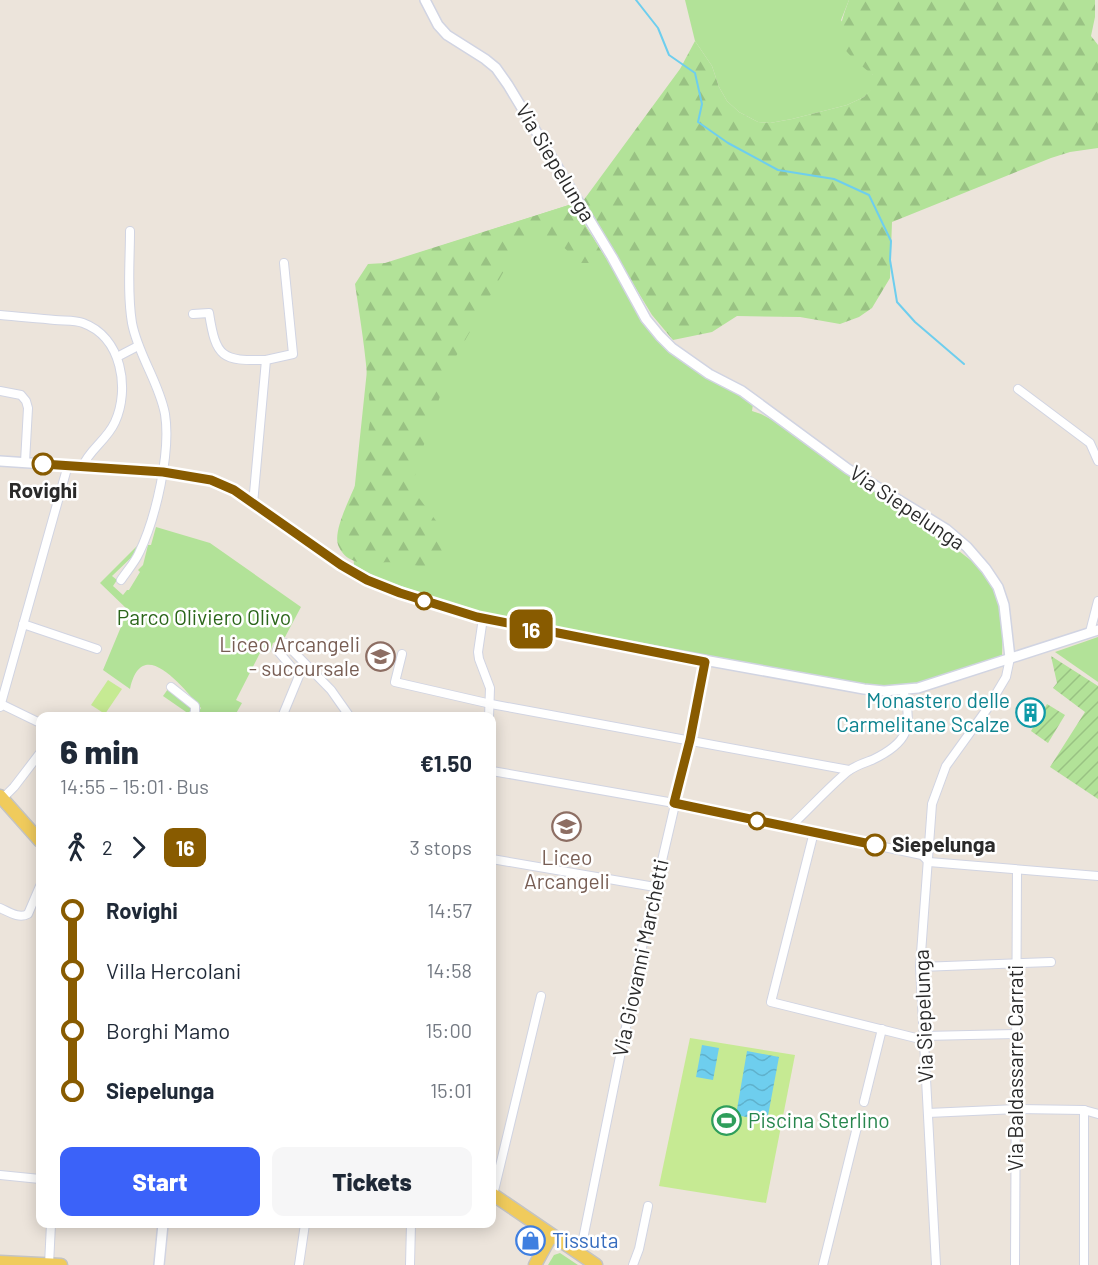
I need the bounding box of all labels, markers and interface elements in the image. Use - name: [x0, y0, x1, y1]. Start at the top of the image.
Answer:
- street label: Via Siepelunga: [511, 99, 601, 226]
- marker: Rovighi: [32, 453, 54, 475]
- street label: Via Siepelunga: [846, 459, 970, 554]
- place label: Rovighi: [9, 477, 77, 502]
- unlabelled marker: [415, 592, 433, 610]
- park label: Parco Oliviero Olivo: [117, 604, 291, 629]
- line badge: 16: [504, 610, 558, 648]
- text: 16: [522, 617, 540, 642]
- place label: Liceo Arcangeli - succursale: [219, 631, 360, 680]
- school or university icon: Liceo Arcangeli - succursale: [365, 641, 397, 673]
- place label: Monastero delle Carmelitane Scalze: [836, 687, 1010, 736]
- building icon: Monastero delle Carmelitane Scalze: [1015, 697, 1047, 729]
- text: 6 min: [60, 731, 139, 771]
- text: €1.50: [420, 750, 472, 776]
- text: 14:55 – 15:01 · Bus: [60, 774, 209, 798]
- school or university icon: Liceo Arcangeli: [551, 811, 583, 843]
- unlabelled marker: [748, 812, 766, 830]
- icon: walk: [60, 831, 93, 864]
- icon: forward: [122, 831, 155, 864]
- place label: Siepelunga: [892, 831, 995, 856]
- marker: Siepelunga: [864, 834, 886, 856]
- text: 2: [102, 835, 113, 859]
- text: 16: [176, 835, 194, 860]
- text: 3 stops: [410, 835, 472, 859]
- place label: Liceo Arcangeli: [524, 844, 610, 893]
- street label: Via Giovanni Marchetti: [606, 856, 673, 1059]
- text: Rovighi: [106, 897, 178, 923]
- text: 14:57: [427, 898, 472, 922]
- street label: Via Siepelunga: [908, 949, 937, 1083]
- text: Villa Hercolani: [106, 957, 241, 983]
- text: 14:58: [427, 958, 472, 982]
- street label: Via Baldassarre Carrati: [1002, 965, 1027, 1171]
- text: Borghi Mamo: [106, 1017, 230, 1043]
- text: 15:00: [425, 1018, 472, 1042]
- text: Siepelunga: [106, 1077, 214, 1103]
- text: 15:01: [430, 1078, 472, 1102]
- sports icon: Piscina Sterlino: [711, 1105, 743, 1137]
- place label: Piscina Sterlino: [748, 1107, 890, 1132]
- button: Start: [60, 1147, 260, 1216]
- button: Tickets: [272, 1147, 472, 1216]
- shop icon: Tissuta: [515, 1225, 547, 1257]
- place label: Tissuta: [552, 1227, 619, 1252]

